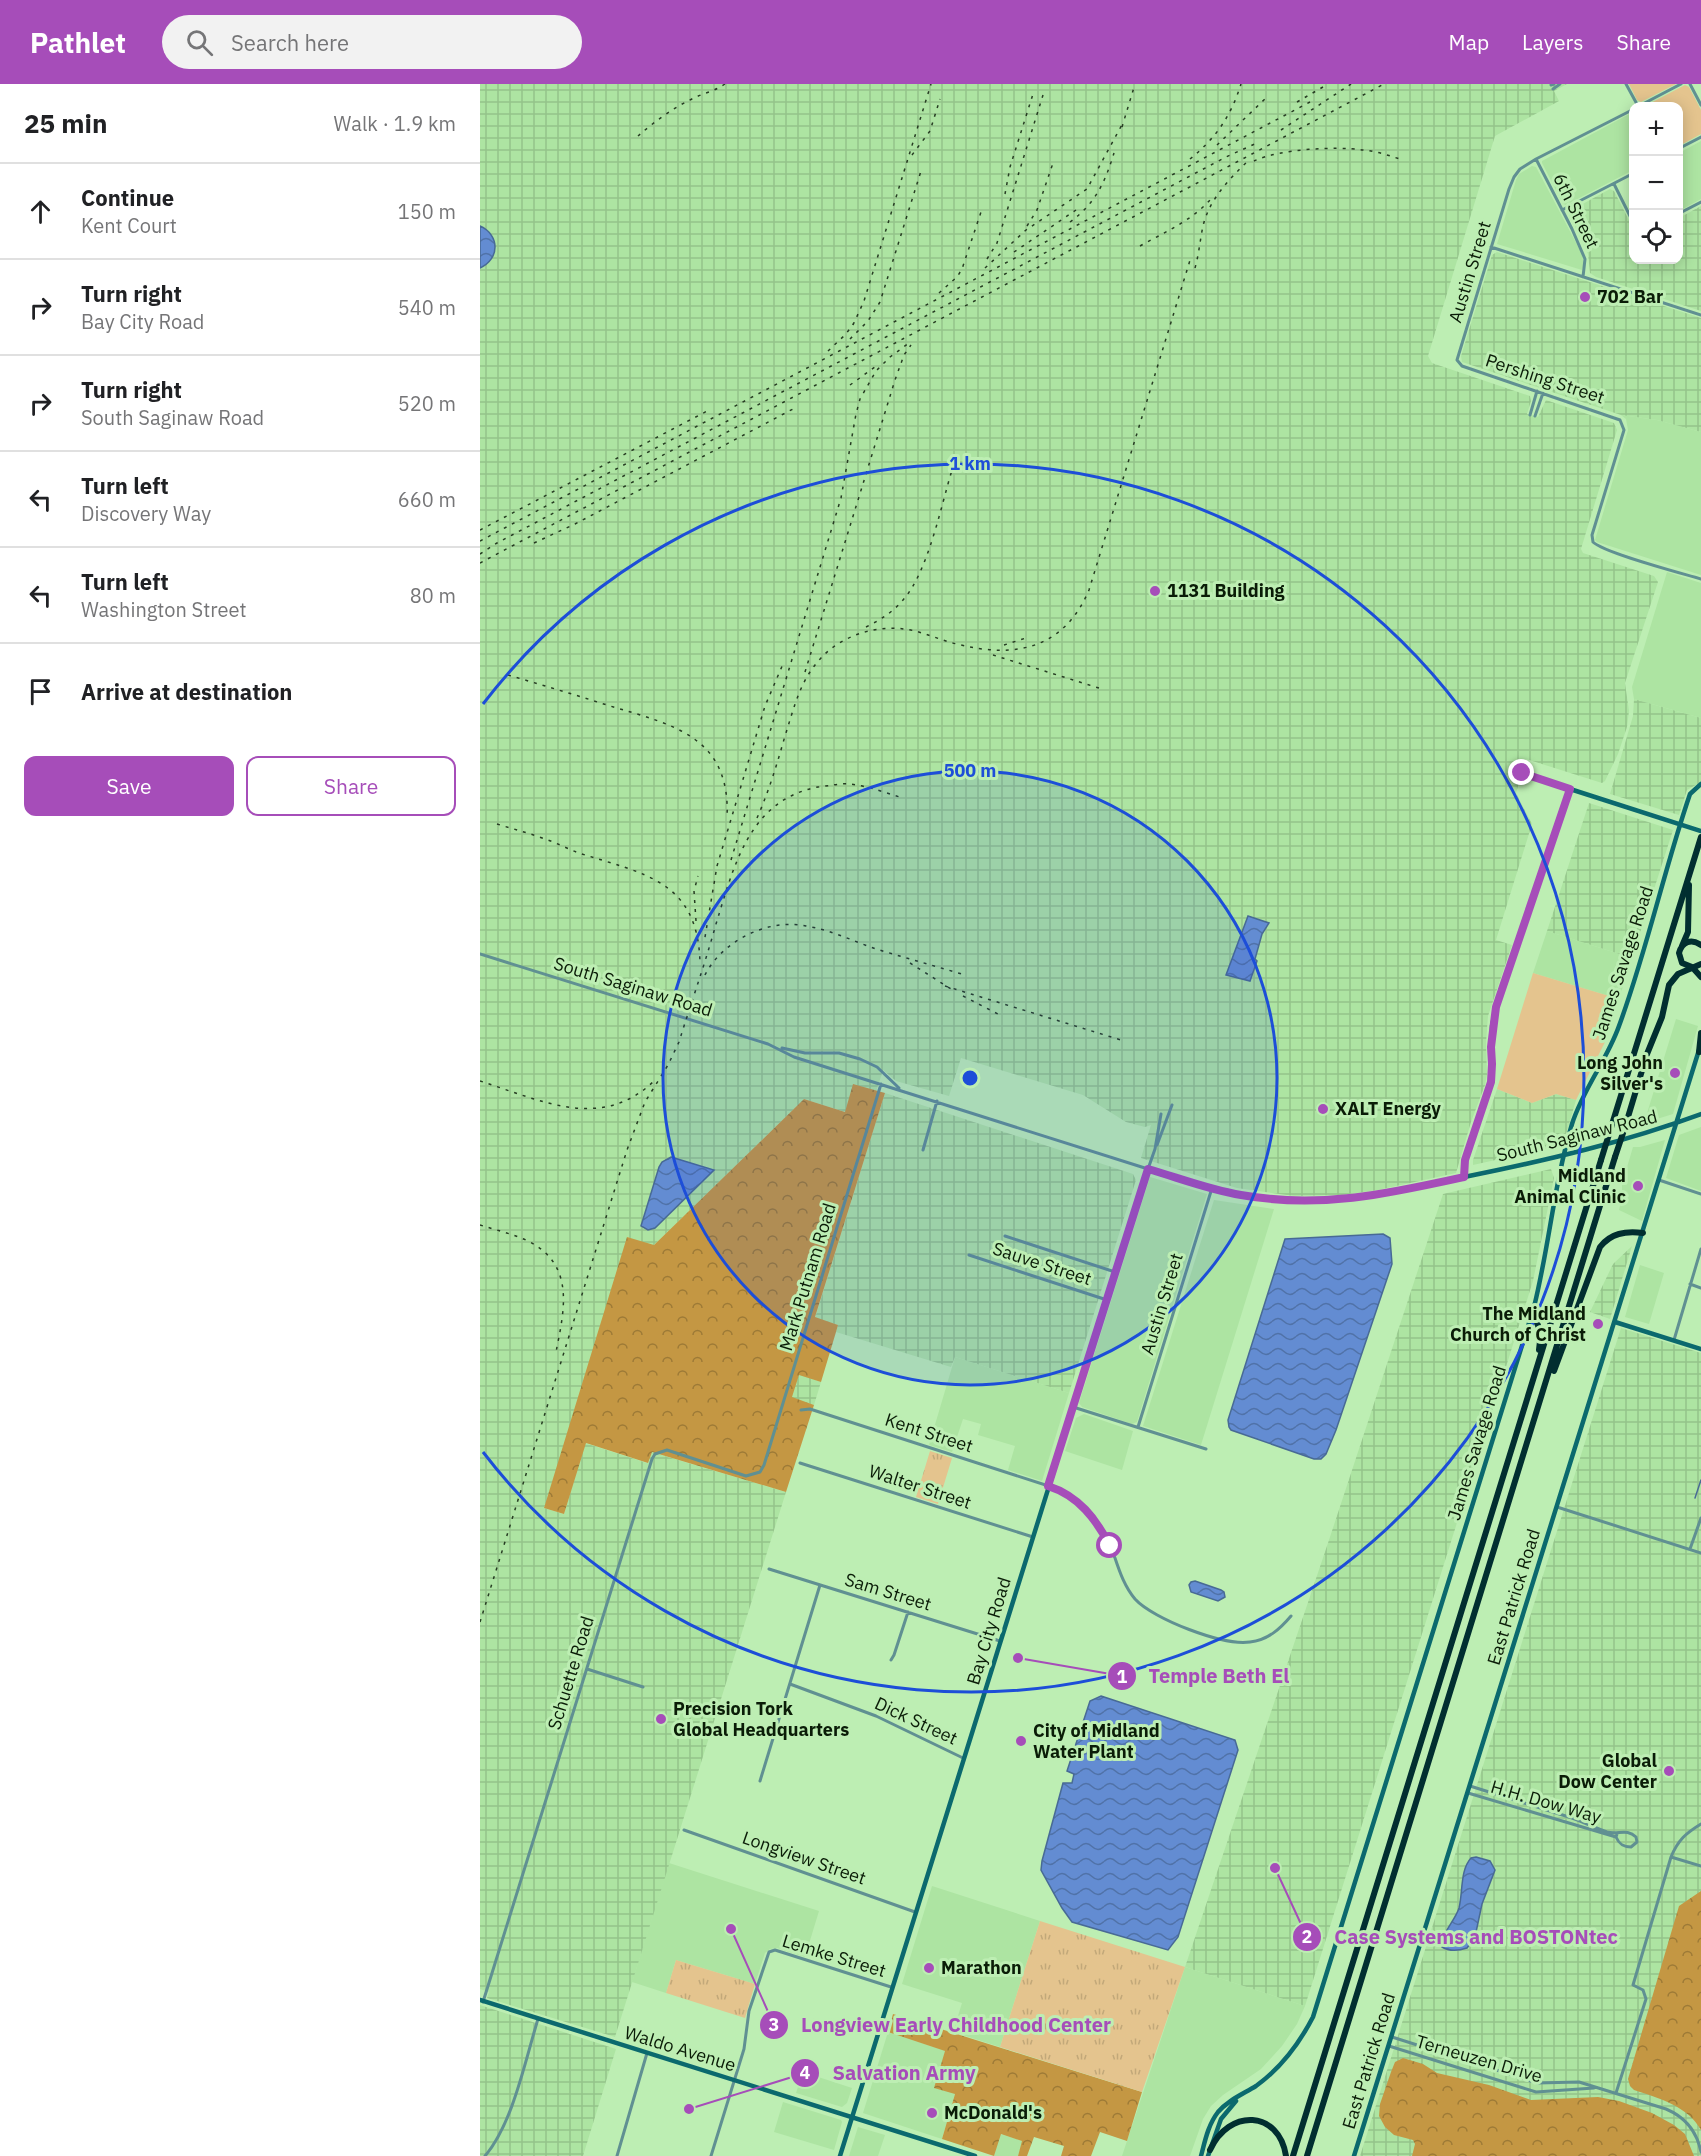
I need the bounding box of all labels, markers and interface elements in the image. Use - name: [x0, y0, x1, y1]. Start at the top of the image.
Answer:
- search box: [162, 15, 582, 69]
- text: Pathlet: [30, 24, 126, 61]
- icon: search: [183, 26, 216, 59]
- text: Search here: [231, 28, 349, 57]
- text: Map: [1449, 28, 1489, 56]
- text: Layers: [1522, 28, 1584, 56]
- text: Share: [1617, 28, 1671, 56]
- map controls: [1629, 102, 1683, 264]
- button: +: [1629, 102, 1683, 156]
- text: 25 min: [24, 106, 108, 140]
- text: Walk · 1.9 km: [334, 110, 456, 137]
- button: −: [1629, 156, 1683, 210]
- street label: 6th Street: [1548, 169, 1605, 252]
- text: Continue: [81, 183, 174, 212]
- icon: ahead: [24, 195, 57, 228]
- text: 150 m: [398, 198, 456, 225]
- button: locate: [1629, 210, 1683, 264]
- text: Kent Court: [81, 212, 177, 239]
- street label: Austin Street: [1443, 218, 1496, 325]
- text: Turn right: [81, 279, 182, 308]
- place label: 702 Bar: [1597, 285, 1663, 308]
- marker: 702 Bar: [1578, 290, 1592, 304]
- icon: right: [24, 291, 57, 324]
- text: 540 m: [398, 294, 456, 321]
- text: Bay City Road: [81, 308, 204, 335]
- street label: Pershing Street: [1483, 348, 1608, 409]
- text: Turn right: [81, 375, 182, 404]
- icon: right: [24, 387, 57, 420]
- text: 520 m: [398, 390, 456, 417]
- text: South Saginaw Road: [81, 404, 264, 431]
- text: 1 km: [949, 452, 991, 475]
- text: Turn left: [81, 471, 169, 500]
- icon: left: [24, 483, 57, 516]
- text: 660 m: [398, 486, 456, 513]
- text: Discovery Way: [81, 500, 211, 527]
- text: Turn left: [81, 567, 169, 596]
- icon: left: [24, 579, 57, 612]
- place label: 1131 Building: [1167, 579, 1285, 602]
- text: 80 m: [410, 582, 456, 609]
- marker: 1131 Building: [1148, 584, 1162, 598]
- text: Washington Street: [81, 596, 246, 623]
- icon: arrive: [24, 675, 57, 708]
- text: Arrive at destination: [81, 677, 292, 706]
- button: Save: [24, 756, 234, 816]
- button: Share: [246, 756, 456, 816]
- text: 500 m: [944, 759, 996, 782]
- route end: [1508, 759, 1534, 785]
- street label: James Savage Road: [1587, 883, 1658, 1043]
- street label: South Saginaw Road: [551, 951, 715, 1022]
- place label: Long John Silver's: [1577, 1051, 1663, 1095]
- marker: Long John Silver's: [1668, 1066, 1682, 1080]
- centre of rings: [960, 1068, 980, 1088]
- place label: XALT Energy: [1335, 1097, 1441, 1120]
- marker: XALT Energy: [1316, 1102, 1330, 1116]
- street label: South Saginaw Road: [1494, 1104, 1660, 1167]
- place label: Midland Animal Clinic: [1514, 1164, 1626, 1208]
- marker: Midland Animal Clinic: [1631, 1179, 1645, 1193]
- street label: Mark Putnam Road: [774, 1200, 841, 1353]
- street label: Sauve Street: [990, 1237, 1094, 1290]
- street label: Austin Street: [1135, 1250, 1188, 1357]
- place label: The Midland Church of Christ: [1450, 1302, 1586, 1346]
- marker: The Midland Church of Christ: [1591, 1317, 1605, 1331]
- street label: James Savage Road: [1442, 1363, 1511, 1523]
- street label: Kent Street: [882, 1408, 976, 1458]
- street label: Walter Street: [866, 1459, 974, 1514]
- street label: East Patrick Road: [1482, 1526, 1545, 1668]
- route start: [1096, 1532, 1122, 1558]
- street label: Sam Street: [842, 1567, 934, 1616]
- street label: Bay City Road: [961, 1574, 1016, 1687]
- street label: Schuette Road: [542, 1613, 599, 1733]
- callout: Temple Beth El: [1107, 1657, 1302, 1695]
- text: Temple Beth El: [1149, 1662, 1289, 1689]
- text: 1: [1117, 1665, 1128, 1688]
- street label: Dick Street: [871, 1691, 961, 1750]
- place label: Precision Tork Global Headquarters: [673, 1697, 849, 1741]
- marker: Precision Tork Global Headquarters: [654, 1712, 668, 1726]
- place label: City of Midland Water Plant: [1033, 1719, 1160, 1763]
- marker: City of Midland Water Plant: [1014, 1734, 1028, 1748]
- place label: Global Dow Center: [1558, 1749, 1658, 1793]
- marker: Global Dow Center: [1662, 1764, 1676, 1778]
- street label: H.H. Dow Way: [1488, 1775, 1604, 1828]
- street label: Longview Street: [739, 1826, 869, 1889]
- callout: Case Systems and BOSTONtec: [1292, 1918, 1630, 1956]
- text: Case Systems and BOSTONtec: [1334, 1923, 1618, 1950]
- text: 2: [1302, 1925, 1312, 1948]
- street label: Lemke Street: [780, 1929, 889, 1982]
- place label: Marathon: [941, 1956, 1022, 1979]
- marker: Marathon: [922, 1961, 936, 1975]
- street label: East Patrick Road: [1337, 1990, 1400, 2132]
- callout: Longview Early Childhood Center: [759, 2006, 1123, 2044]
- text: Longview Early Childhood Center: [801, 2011, 1111, 2038]
- text: 3: [769, 2013, 779, 2036]
- street label: Waldo Avenue: [622, 2021, 739, 2076]
- street label: Terneuzen Drive: [1413, 2030, 1545, 2088]
- callout: Salvation Army: [790, 2054, 987, 2092]
- text: Salvation Army: [832, 2059, 976, 2086]
- text: 4: [800, 2061, 811, 2084]
- place label: McDonald's: [944, 2101, 1042, 2124]
- marker: McDonald's: [925, 2106, 939, 2120]

